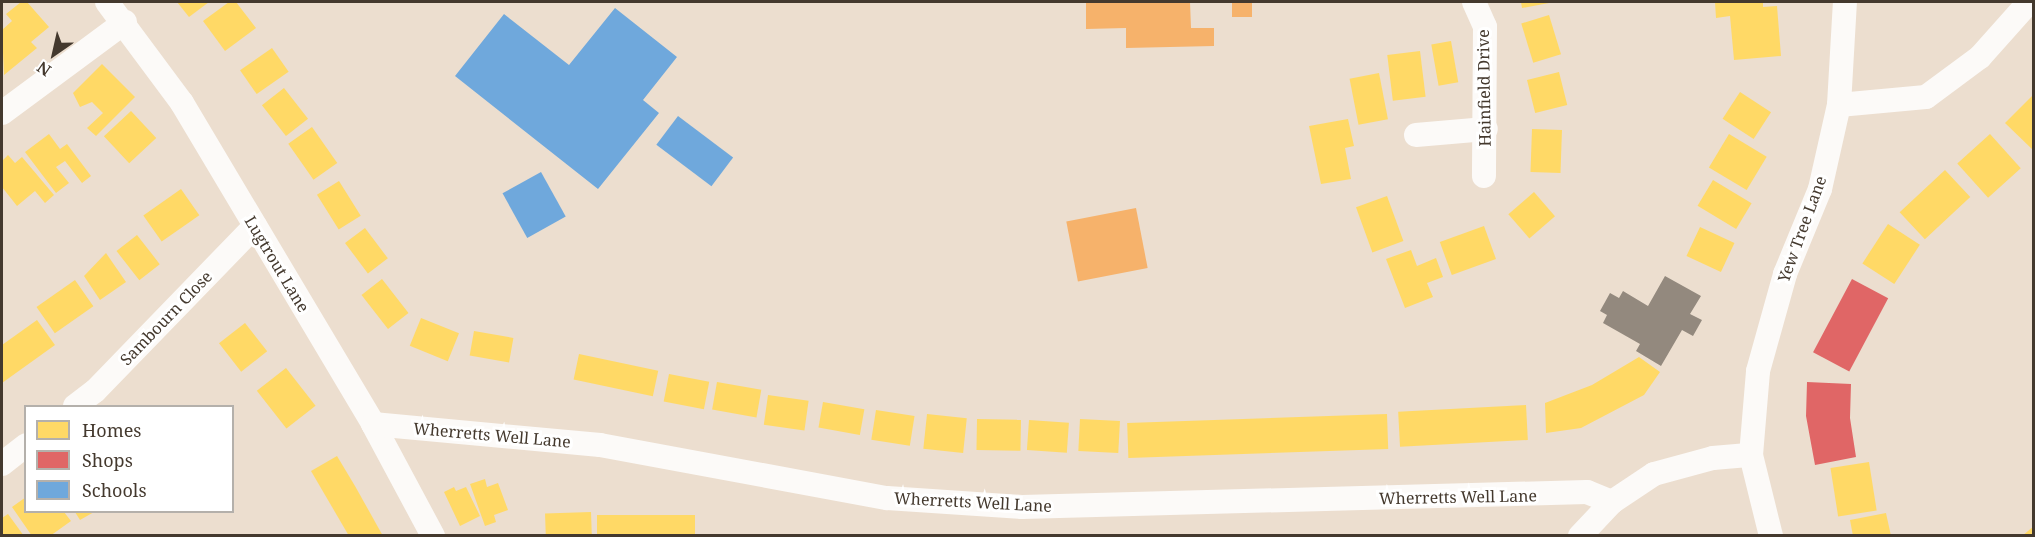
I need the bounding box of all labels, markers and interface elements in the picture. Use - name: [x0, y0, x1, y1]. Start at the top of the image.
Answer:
- north arrow: [24, 24, 84, 84]
- street label: Hainfield Drive: [1473, 29, 1495, 147]
- text: N: [33, 56, 55, 82]
- street label: Yew Tree Lane: [1774, 173, 1830, 285]
- street label: Lugtrout Lane: [241, 212, 313, 316]
- street label: Sambourn Close: [116, 267, 216, 369]
- legend: [24, 405, 234, 513]
- text: Homes: [82, 418, 141, 442]
- street label: Wherretts Well Lane: [412, 419, 572, 451]
- text: Shops: [82, 448, 133, 472]
- text: Schools: [82, 478, 147, 502]
- street label: Wherretts Well Lane: [1379, 486, 1537, 508]
- street label: Wherretts Well Lane: [894, 488, 1052, 516]

